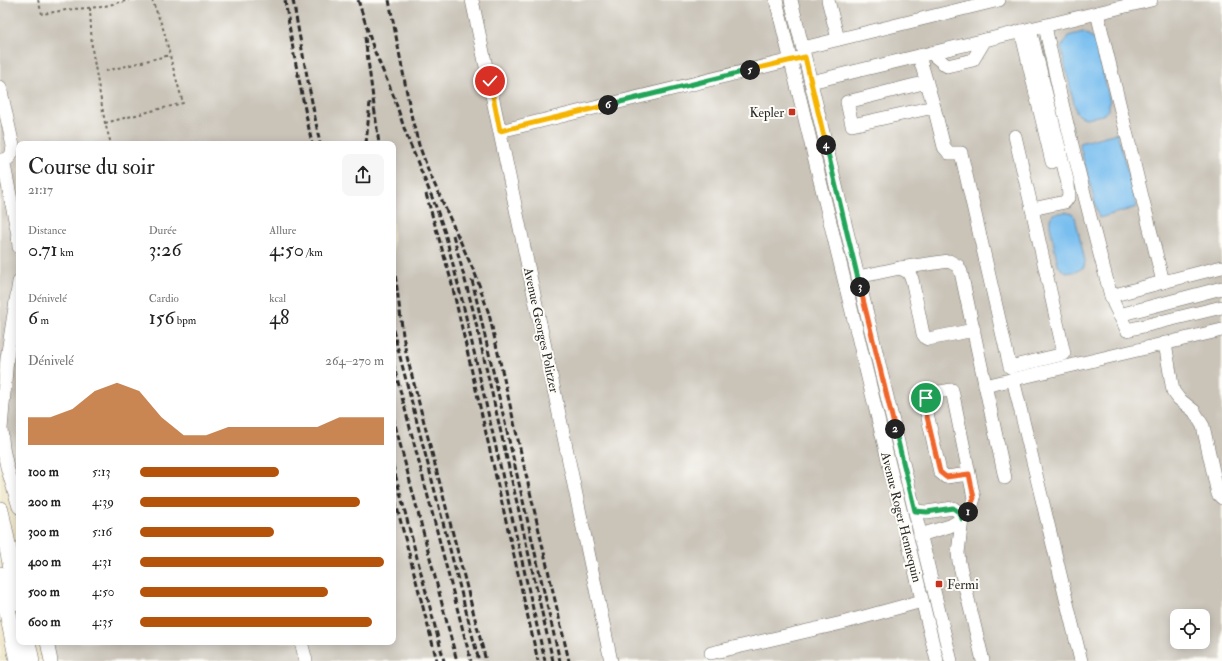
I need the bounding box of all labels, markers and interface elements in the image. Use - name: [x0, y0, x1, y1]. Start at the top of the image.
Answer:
- pin: 5: [740, 60, 760, 80]
- text: 5: [748, 63, 752, 76]
- pin: [473, 64, 507, 98]
- icon: check: [479, 70, 501, 92]
- pin: 6: [598, 95, 618, 115]
- text: 6: [605, 98, 611, 111]
- place label: Kepler: [750, 105, 784, 122]
- marker: Kepler: [787, 107, 797, 117]
- pin: 4: [816, 135, 836, 155]
- text: 4: [823, 138, 829, 151]
- text: Course du soir: [28, 153, 155, 181]
- button: share: [342, 154, 384, 196]
- text: 21:17: [28, 182, 53, 198]
- text: Distance: [28, 224, 66, 237]
- text: Durée: [149, 224, 177, 237]
- text: Allure: [269, 224, 296, 237]
- text: 0.71: [28, 237, 58, 262]
- text: 3:26: [149, 237, 182, 262]
- text: 4:50: [269, 237, 304, 262]
- text: km: [58, 246, 74, 259]
- text: /km: [304, 246, 323, 259]
- street label: Avenue Georges Politzer: [520, 265, 562, 394]
- pin: 3: [850, 277, 870, 297]
- text: 3: [858, 280, 862, 293]
- text: Dénivelé: [28, 292, 67, 305]
- text: Cardio: [149, 292, 179, 305]
- text: kcal: [269, 292, 286, 305]
- text: 6: [28, 305, 38, 330]
- text: 156: [149, 305, 175, 330]
- text: 48: [269, 305, 290, 330]
- text: m: [38, 314, 49, 327]
- text: bpm: [175, 314, 196, 327]
- text: Dénivelé: [28, 353, 74, 369]
- text: 264–270 m: [325, 353, 384, 369]
- pin: [909, 381, 943, 415]
- icon: arrive: [915, 387, 937, 409]
- pin: 2: [885, 419, 905, 439]
- text: 2: [892, 422, 898, 435]
- street label: Avenue Roger Hennequin: [877, 449, 925, 584]
- text: 100 m: [28, 464, 59, 480]
- text: 5:13: [92, 464, 111, 480]
- text: 200 m: [28, 494, 61, 510]
- text: 4:39: [92, 494, 114, 510]
- pin: 1: [958, 502, 978, 522]
- text: 1: [966, 505, 970, 518]
- text: 300 m: [28, 524, 59, 540]
- text: 5:16: [92, 524, 112, 540]
- text: 400 m: [28, 554, 61, 570]
- text: 4:31: [92, 554, 112, 570]
- place label: Fermi: [947, 577, 979, 593]
- marker: Fermi: [934, 579, 944, 589]
- text: 500 m: [28, 584, 60, 600]
- text: 4:50: [92, 584, 115, 600]
- map controls: [1170, 609, 1210, 649]
- button: locate: [1170, 609, 1210, 649]
- text: 600 m: [28, 614, 61, 630]
- text: 4:35: [92, 614, 113, 630]

